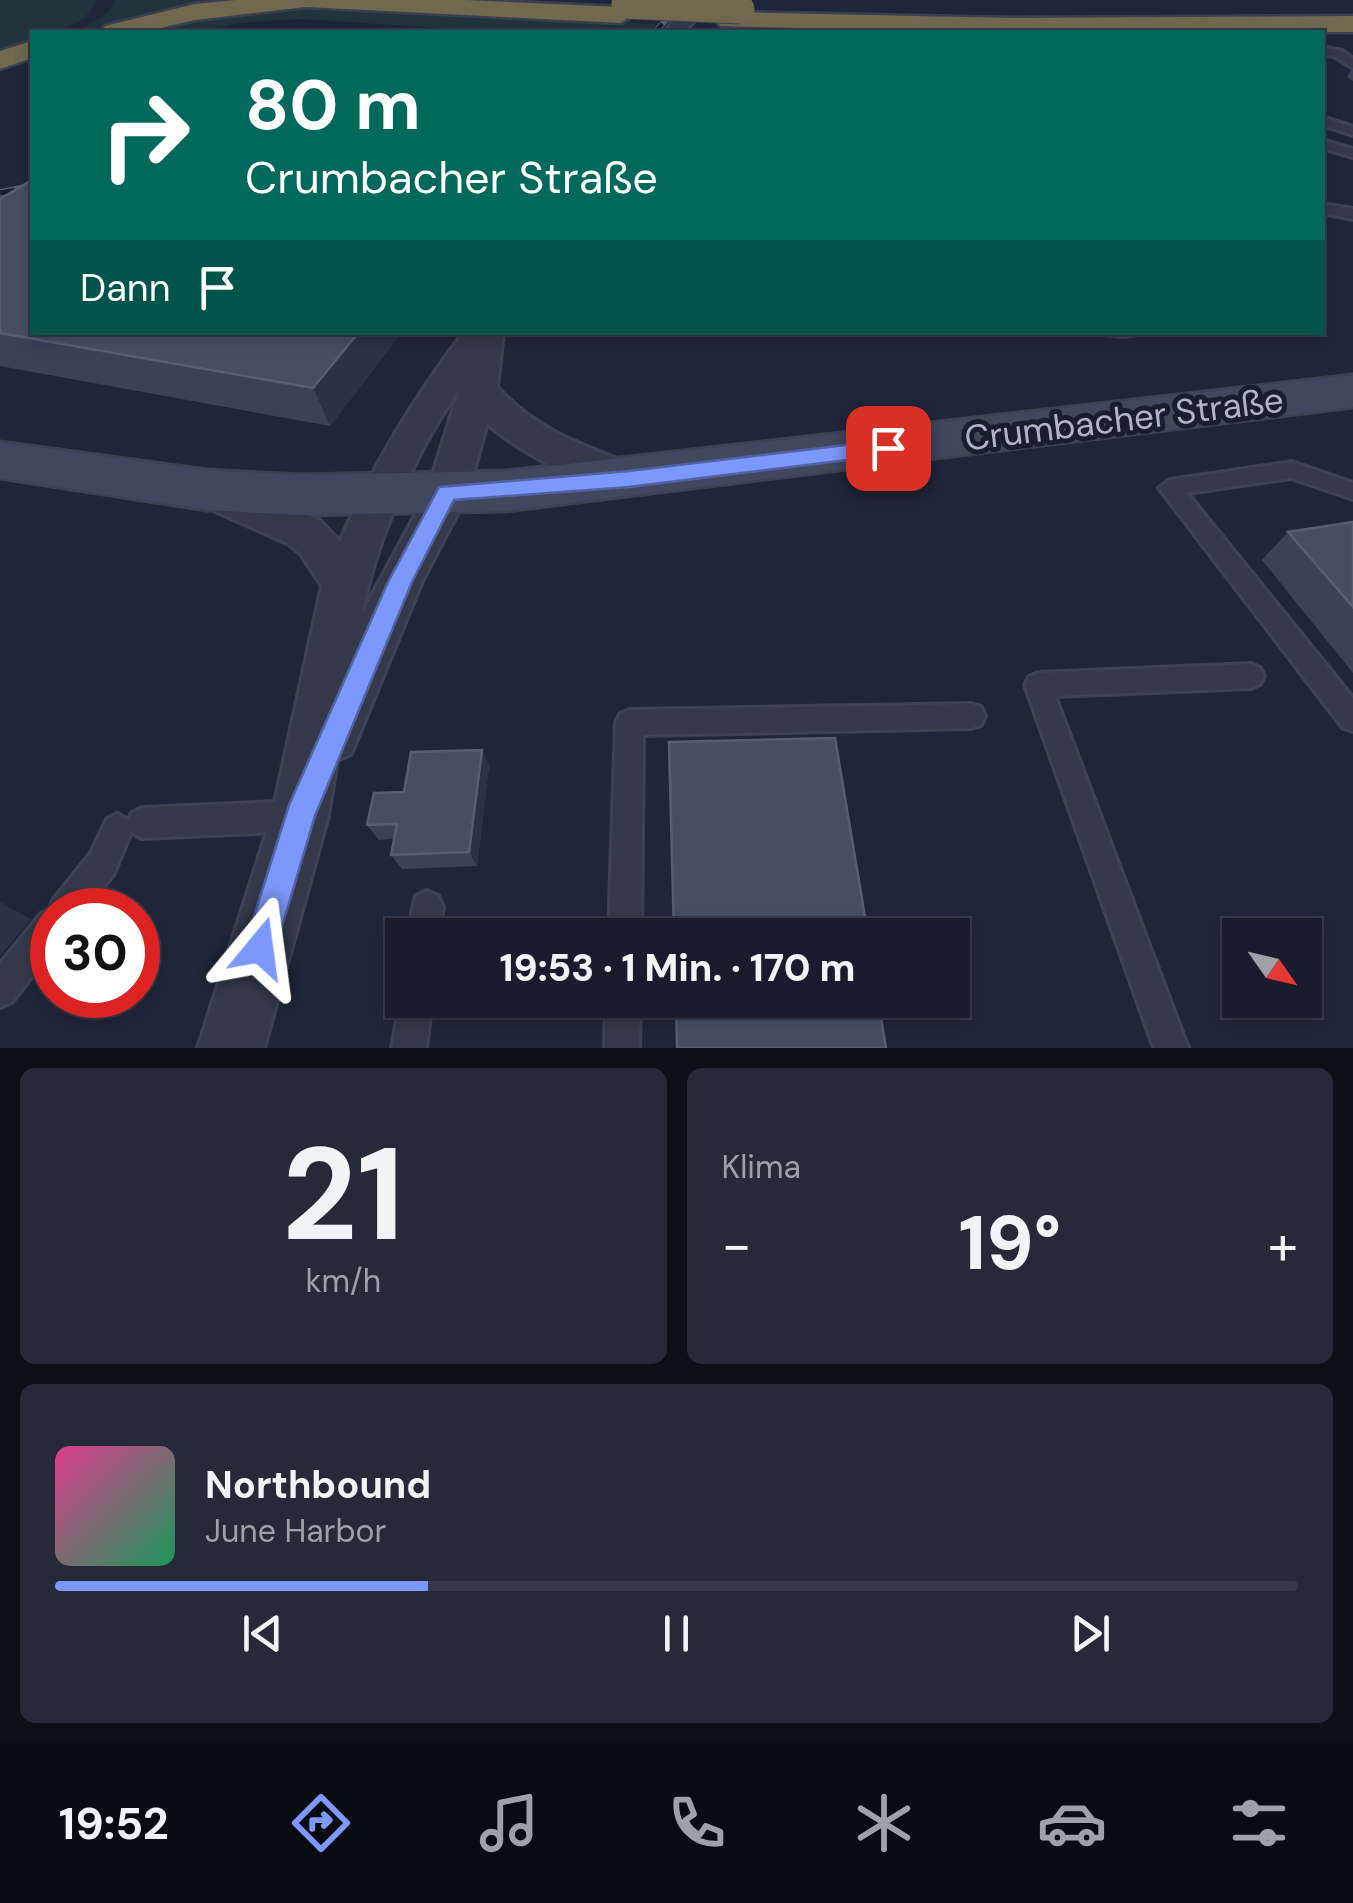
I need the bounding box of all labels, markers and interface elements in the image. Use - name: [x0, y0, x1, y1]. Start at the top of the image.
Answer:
- text: 80 m: [245, 60, 421, 151]
- icon: right: [80, 70, 210, 200]
- text: Crumbacher Straße: [245, 148, 658, 207]
- icon: arrive: [190, 260, 245, 315]
- text: Dann: [80, 263, 170, 313]
- street label: Crumbacher Straße: [962, 377, 1286, 461]
- pin: [846, 406, 931, 491]
- icon: arrive: [861, 421, 916, 476]
- speed limit sign: 30: [30, 888, 160, 1018]
- position arrow: [208, 896, 312, 1000]
- north arrow: [1222, 918, 1322, 1018]
- map controls: [1222, 918, 1322, 1018]
- text: 19:53 · 1 Min. · 170 m: [500, 943, 855, 993]
- text: 21: [282, 1110, 404, 1279]
- text: Klima: [722, 1146, 801, 1188]
- text: 19°: [958, 1195, 1061, 1292]
- text: −: [722, 1209, 752, 1281]
- text: +: [1268, 1209, 1298, 1281]
- text: km/h: [305, 1260, 381, 1302]
- text: Northbound: [205, 1460, 431, 1510]
- text: June Harbor: [205, 1510, 386, 1552]
- icon: previous: [235, 1606, 290, 1661]
- icon: pause: [649, 1606, 704, 1661]
- icon: next: [1063, 1606, 1118, 1661]
- icon: directions: [286, 1788, 356, 1858]
- icon: music: [474, 1788, 544, 1858]
- icon: phone: [662, 1788, 732, 1858]
- icon: climate: [849, 1788, 919, 1858]
- icon: car: [1037, 1788, 1107, 1858]
- icon: filters: [1224, 1788, 1294, 1858]
- text: 19:52: [59, 1794, 169, 1853]

